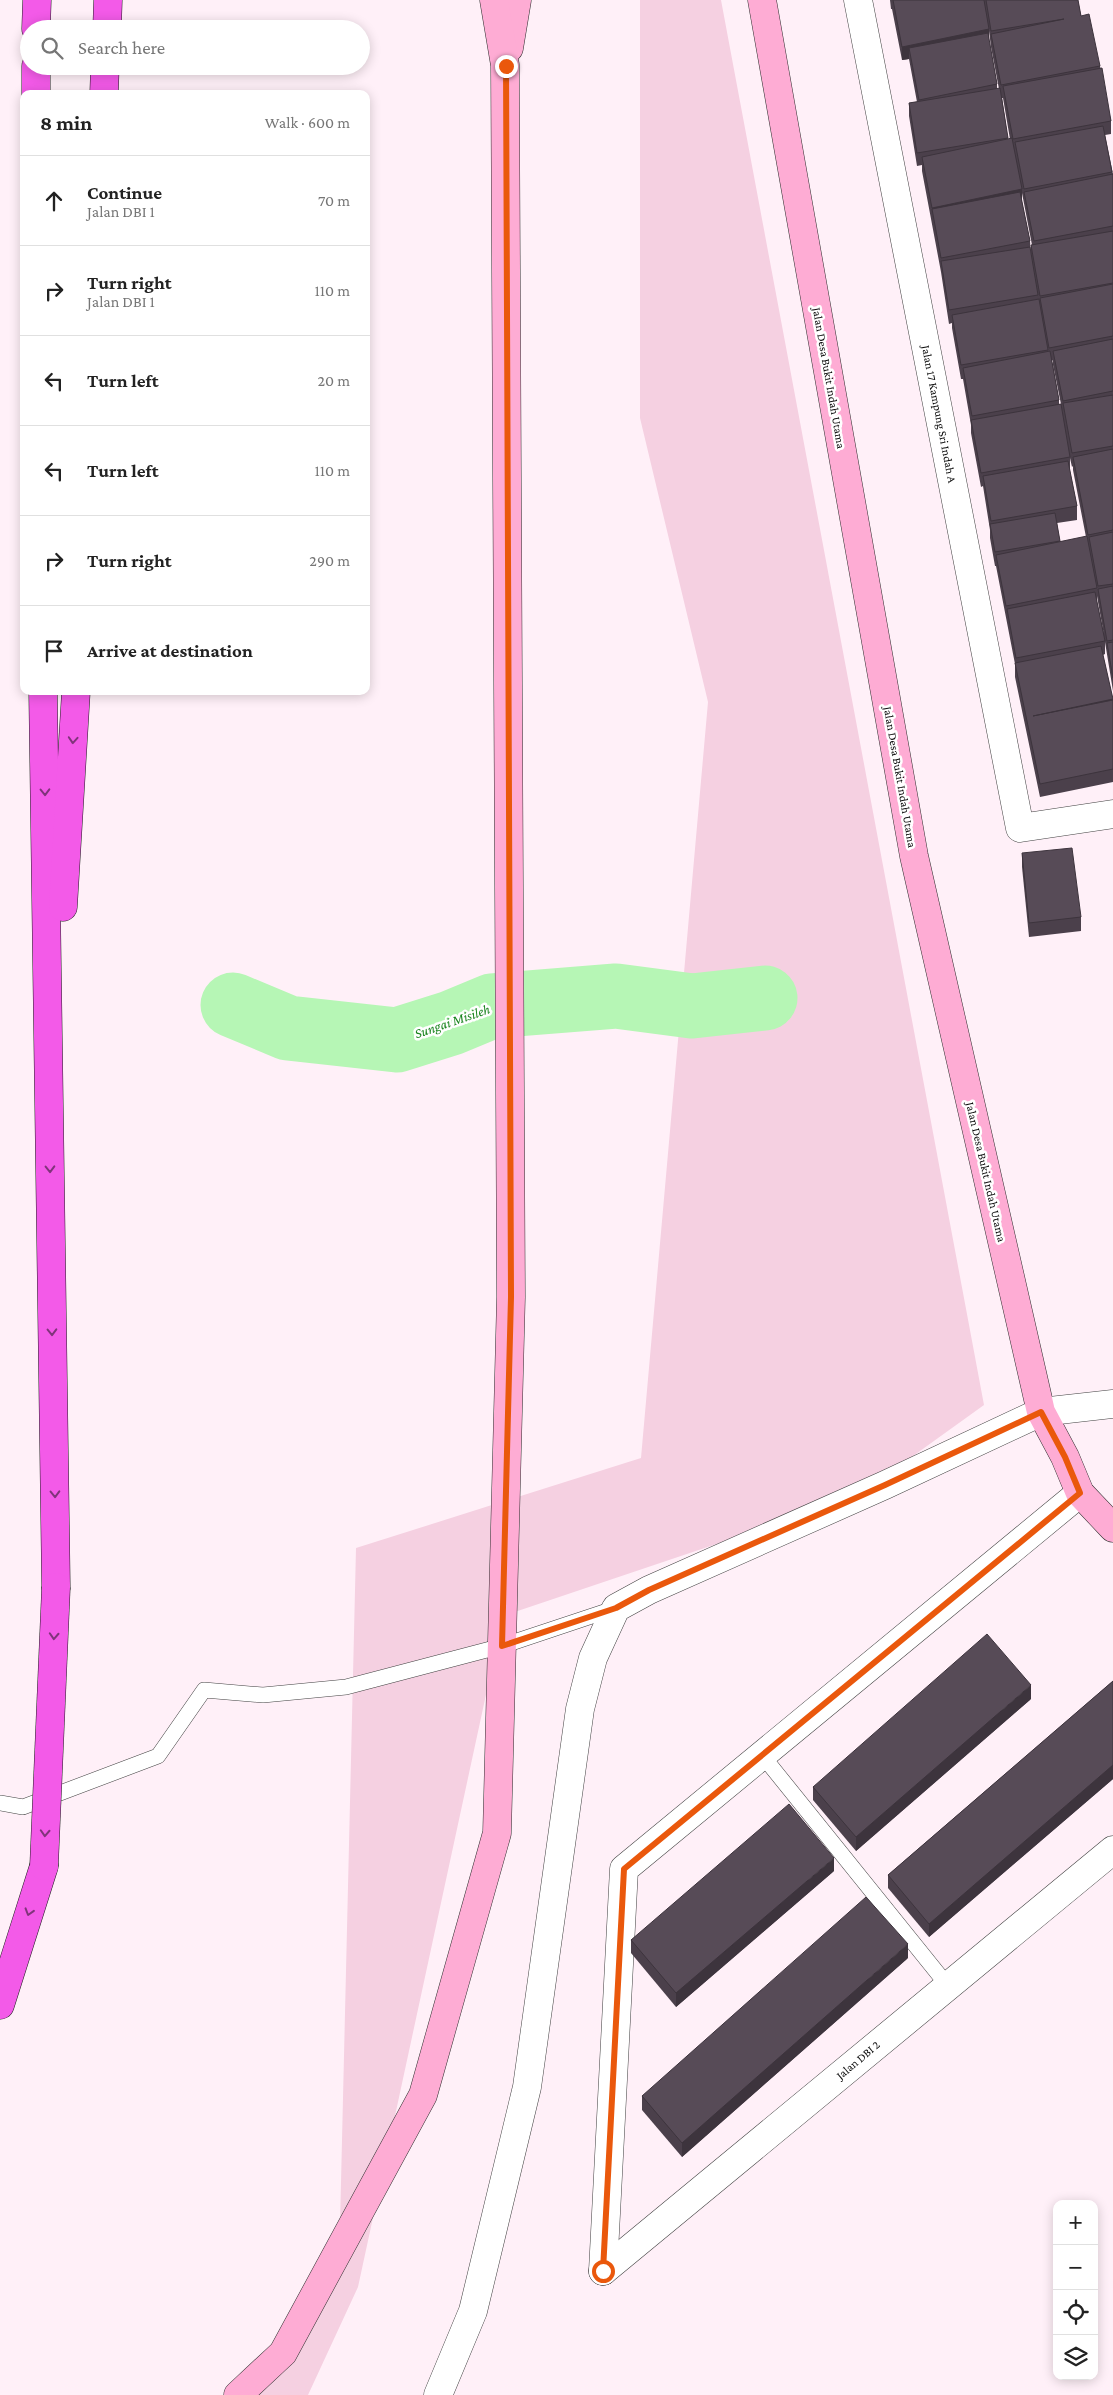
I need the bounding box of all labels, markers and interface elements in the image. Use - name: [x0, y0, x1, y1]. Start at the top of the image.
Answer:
- search box: [20, 20, 370, 75]
- icon: search: [38, 34, 66, 62]
- text: Search here: [78, 37, 165, 58]
- route end: [495, 55, 518, 78]
- text: 8 min: [40, 111, 92, 135]
- text: Walk · 600 m: [265, 114, 350, 131]
- text: Continue: [87, 182, 162, 203]
- icon: ahead: [40, 187, 68, 215]
- text: 70 m: [318, 192, 350, 209]
- text: Jalan DBI 1: [87, 203, 155, 220]
- text: Turn right: [87, 272, 172, 293]
- icon: right: [40, 277, 68, 305]
- text: 110 m: [314, 282, 350, 299]
- text: Jalan DBI 1: [87, 293, 155, 310]
- street label: Jalan Desa Bukit Indah Utama: [809, 305, 848, 450]
- street label: Jalan 17 Kampung Sri Indah A: [919, 343, 959, 484]
- icon: left: [40, 367, 68, 395]
- text: Turn left: [87, 370, 159, 391]
- text: 20 m: [317, 372, 350, 389]
- icon: left: [40, 457, 68, 485]
- text: Turn left: [87, 460, 159, 481]
- text: 110 m: [314, 462, 350, 479]
- icon: right: [40, 547, 68, 575]
- text: Turn right: [87, 550, 172, 571]
- text: 290 m: [309, 552, 350, 569]
- icon: arrive: [40, 637, 68, 665]
- text: Arrive at destination: [87, 640, 253, 661]
- street label: Jalan Desa Bukit Indah Utama: [880, 704, 919, 849]
- one-way arrow: [68, 736, 79, 744]
- one-way arrow: [39, 789, 50, 797]
- water label: Sungai Misileh: [412, 1001, 492, 1041]
- street label: Jalan Desa Bukit Indah Utama: [963, 1100, 1009, 1244]
- one-way arrow: [45, 1166, 55, 1173]
- one-way arrow: [47, 1328, 58, 1336]
- one-way arrow: [50, 1490, 60, 1498]
- one-way arrow: [49, 1632, 59, 1640]
- one-way arrow: [40, 1829, 51, 1837]
- one-way arrow: [25, 1908, 35, 1916]
- street label: Jalan DBI 2: [833, 2038, 883, 2083]
- map controls: [1053, 2200, 1098, 2380]
- button: +: [1053, 2200, 1098, 2245]
- button: −: [1053, 2245, 1098, 2290]
- route start: [592, 2260, 615, 2283]
- button: locate: [1053, 2290, 1098, 2335]
- button: layers: [1053, 2335, 1098, 2380]

